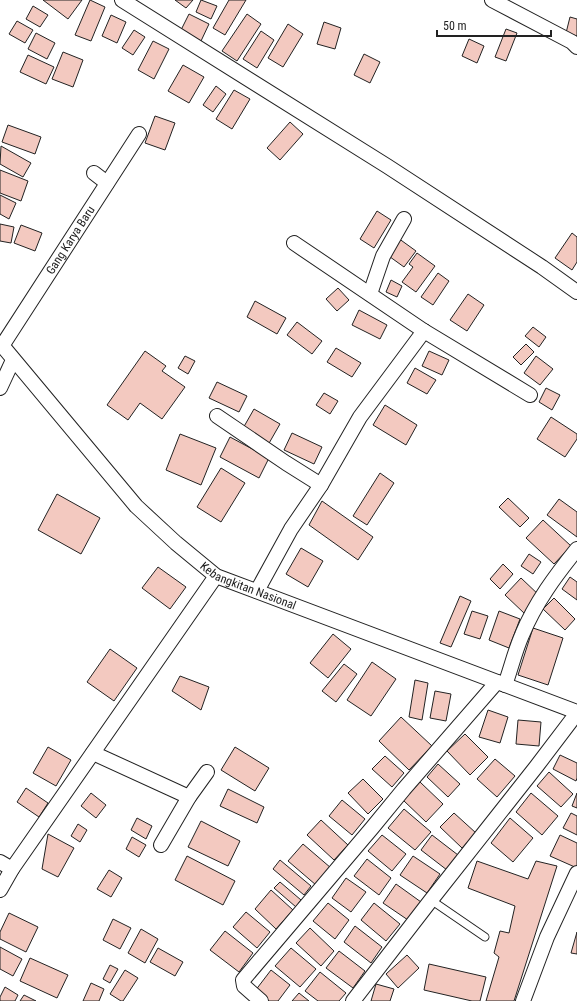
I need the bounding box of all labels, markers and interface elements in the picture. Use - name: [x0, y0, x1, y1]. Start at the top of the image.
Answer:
- scale bar: [437, 12, 551, 38]
- text: 50 m: [443, 19, 467, 33]
- street label: Gang Karya Baru: [43, 203, 98, 277]
- street label: Kebangkitan Nasional: [197, 559, 298, 613]

